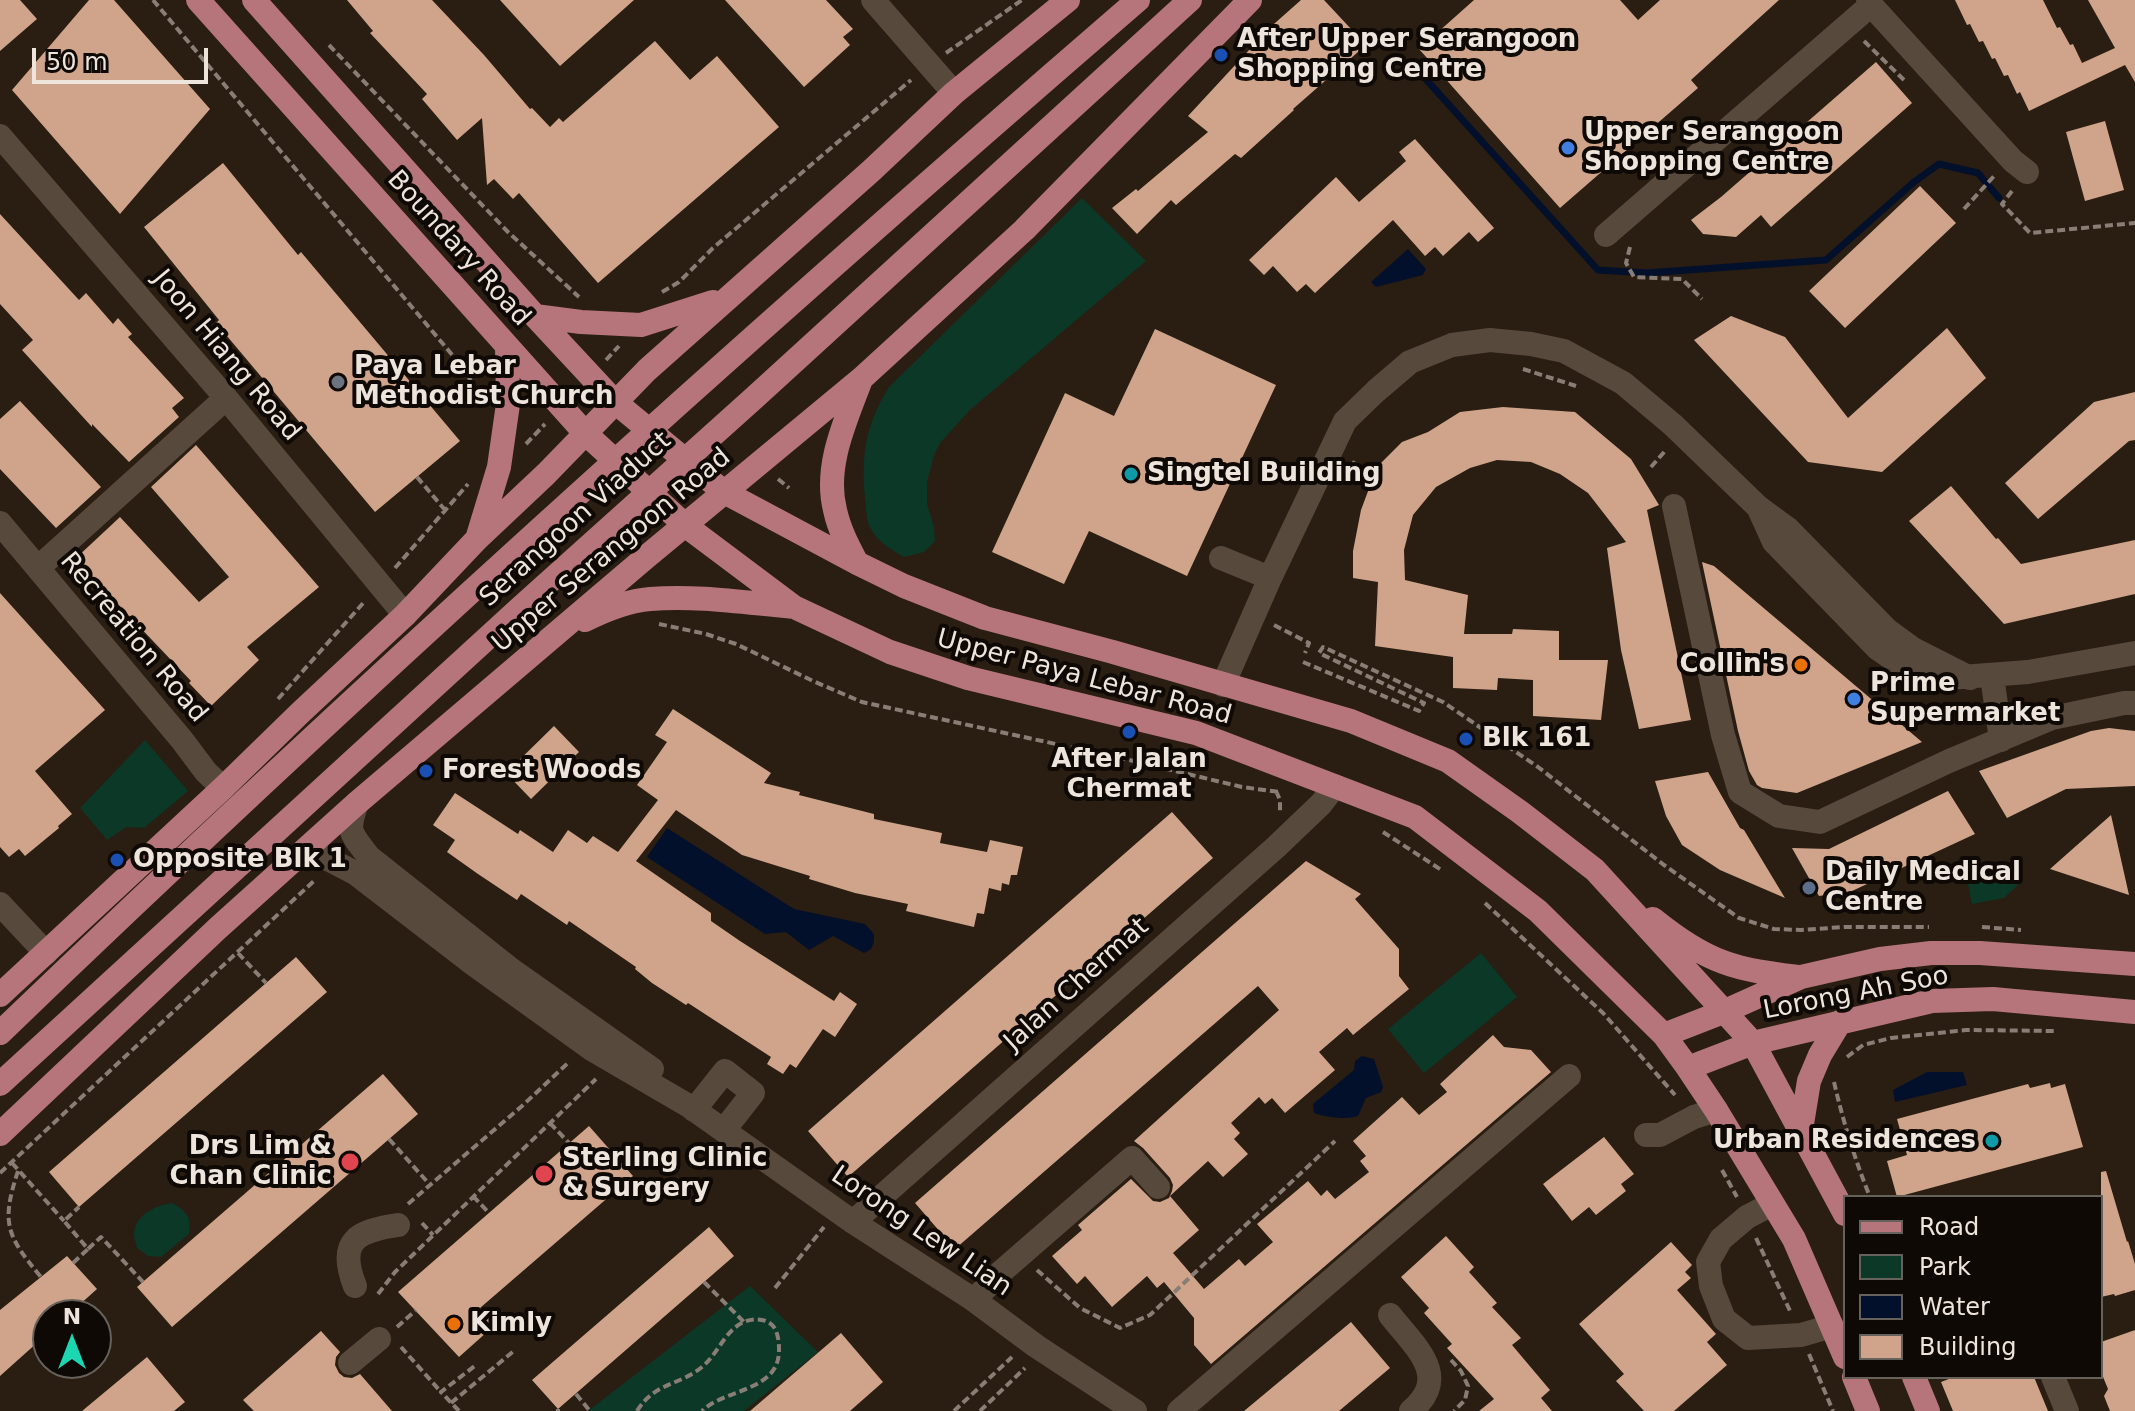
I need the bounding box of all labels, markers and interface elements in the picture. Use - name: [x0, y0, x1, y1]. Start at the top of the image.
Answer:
- place label: After Upper Serangoon Shopping Centre: [1237, 24, 1576, 86]
- scale bar: [36, 32, 212, 82]
- marker: After Upper Serangoon Shopping Centre: [1212, 46, 1230, 64]
- text: 50 m: [46, 48, 108, 76]
- place label: Upper Serangoon Shopping Centre: [1584, 117, 1840, 178]
- marker: Upper Serangoon Shopping Centre: [1559, 139, 1577, 157]
- street label: Boundary Road: [380, 165, 536, 333]
- street label: Joon Hiang Road: [145, 264, 307, 448]
- place label: Paya Lebar Methodist Church: [354, 351, 614, 412]
- marker: Paya Lebar Methodist Church: [329, 373, 347, 391]
- street label: Serangoon Viaduct: [474, 426, 678, 614]
- street label: Upper Serangoon Road: [487, 442, 737, 660]
- place label: Singtel Building: [1147, 458, 1381, 490]
- marker: Singtel Building: [1122, 465, 1140, 483]
- street label: Recreation Road: [53, 547, 213, 729]
- street label: Upper Paya Lebar Road: [933, 624, 1235, 732]
- place label: Collin's: [1679, 649, 1785, 681]
- marker: Collin's: [1792, 656, 1810, 674]
- place label: Prime Supermarket: [1870, 668, 2060, 730]
- marker: Prime Supermarket: [1845, 690, 1863, 708]
- marker: After Jalan Chermat: [1120, 723, 1138, 741]
- place label: Blk 161: [1482, 723, 1591, 755]
- marker: Blk 161: [1457, 730, 1475, 748]
- place label: After Jalan Chermat: [1051, 744, 1207, 806]
- place label: Forest Woods: [442, 755, 642, 787]
- marker: Forest Woods: [417, 762, 435, 780]
- place label: Opposite Blk 1: [133, 844, 347, 876]
- marker: Opposite Blk 1: [108, 851, 126, 869]
- place label: Daily Medical Centre: [1825, 857, 2021, 918]
- marker: Daily Medical Centre: [1800, 879, 1818, 897]
- street label: Jalan Chermat: [998, 912, 1156, 1058]
- street label: Lorong Ah Soo: [1761, 961, 1951, 1027]
- place label: Urban Residences: [1713, 1125, 1976, 1157]
- place label: Drs Lim & Chan Clinic: [170, 1131, 332, 1192]
- marker: Urban Residences: [1983, 1132, 2001, 1150]
- place label: Sterling Clinic & Surgery: [562, 1143, 767, 1204]
- marker: Drs Lim & Chan Clinic: [339, 1151, 361, 1173]
- street label: Lorong Lew Lian: [825, 1160, 1017, 1304]
- marker: Sterling Clinic & Surgery: [533, 1163, 555, 1185]
- legend: [1843, 1195, 2103, 1379]
- text: Road: [1919, 1213, 1979, 1241]
- text: Park: [1919, 1253, 1971, 1281]
- text: Water: [1919, 1293, 1990, 1321]
- north arrow: [32, 1299, 112, 1379]
- text: N: [63, 1304, 81, 1329]
- place label: Kimly: [470, 1308, 552, 1340]
- marker: Kimly: [445, 1315, 463, 1333]
- text: Building: [1919, 1333, 2016, 1361]

